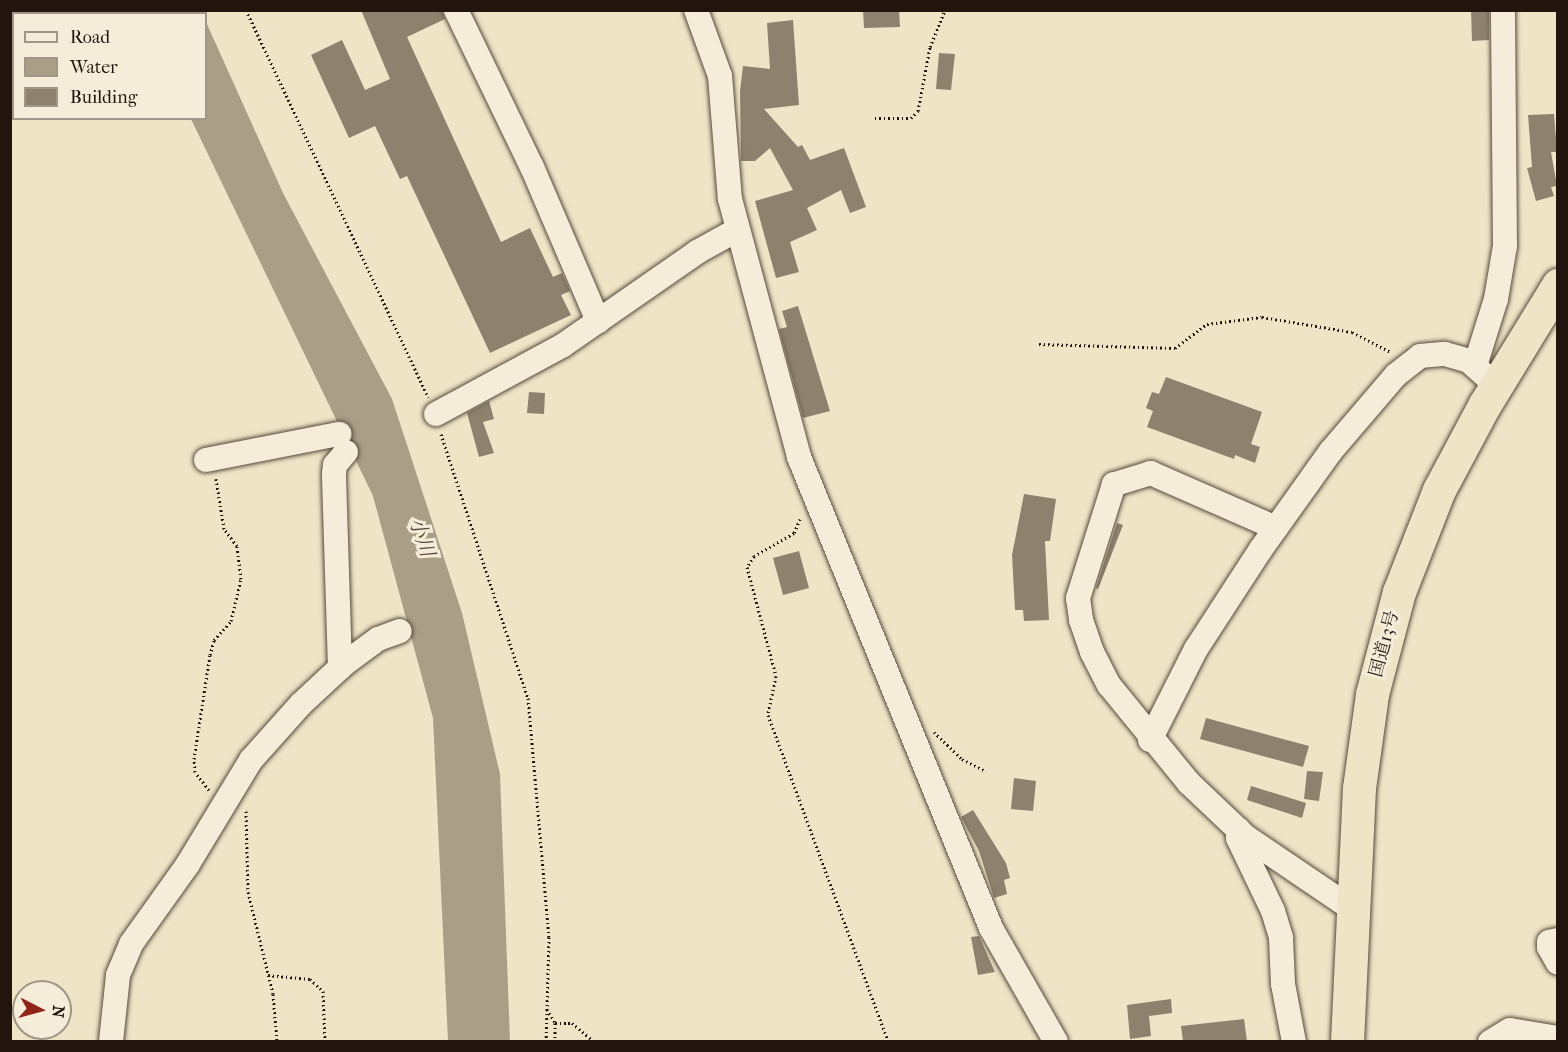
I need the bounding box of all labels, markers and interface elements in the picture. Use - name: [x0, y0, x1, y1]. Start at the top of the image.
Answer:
- legend: [12, 12, 207, 120]
- text: Road: [70, 27, 110, 48]
- text: Water: [70, 57, 118, 78]
- text: Building: [70, 87, 137, 108]
- water label: 小川: [404, 514, 440, 560]
- street label: 国道13号: [1366, 608, 1404, 680]
- north arrow: [12, 980, 72, 1040]
- text: N: [48, 1005, 68, 1019]

